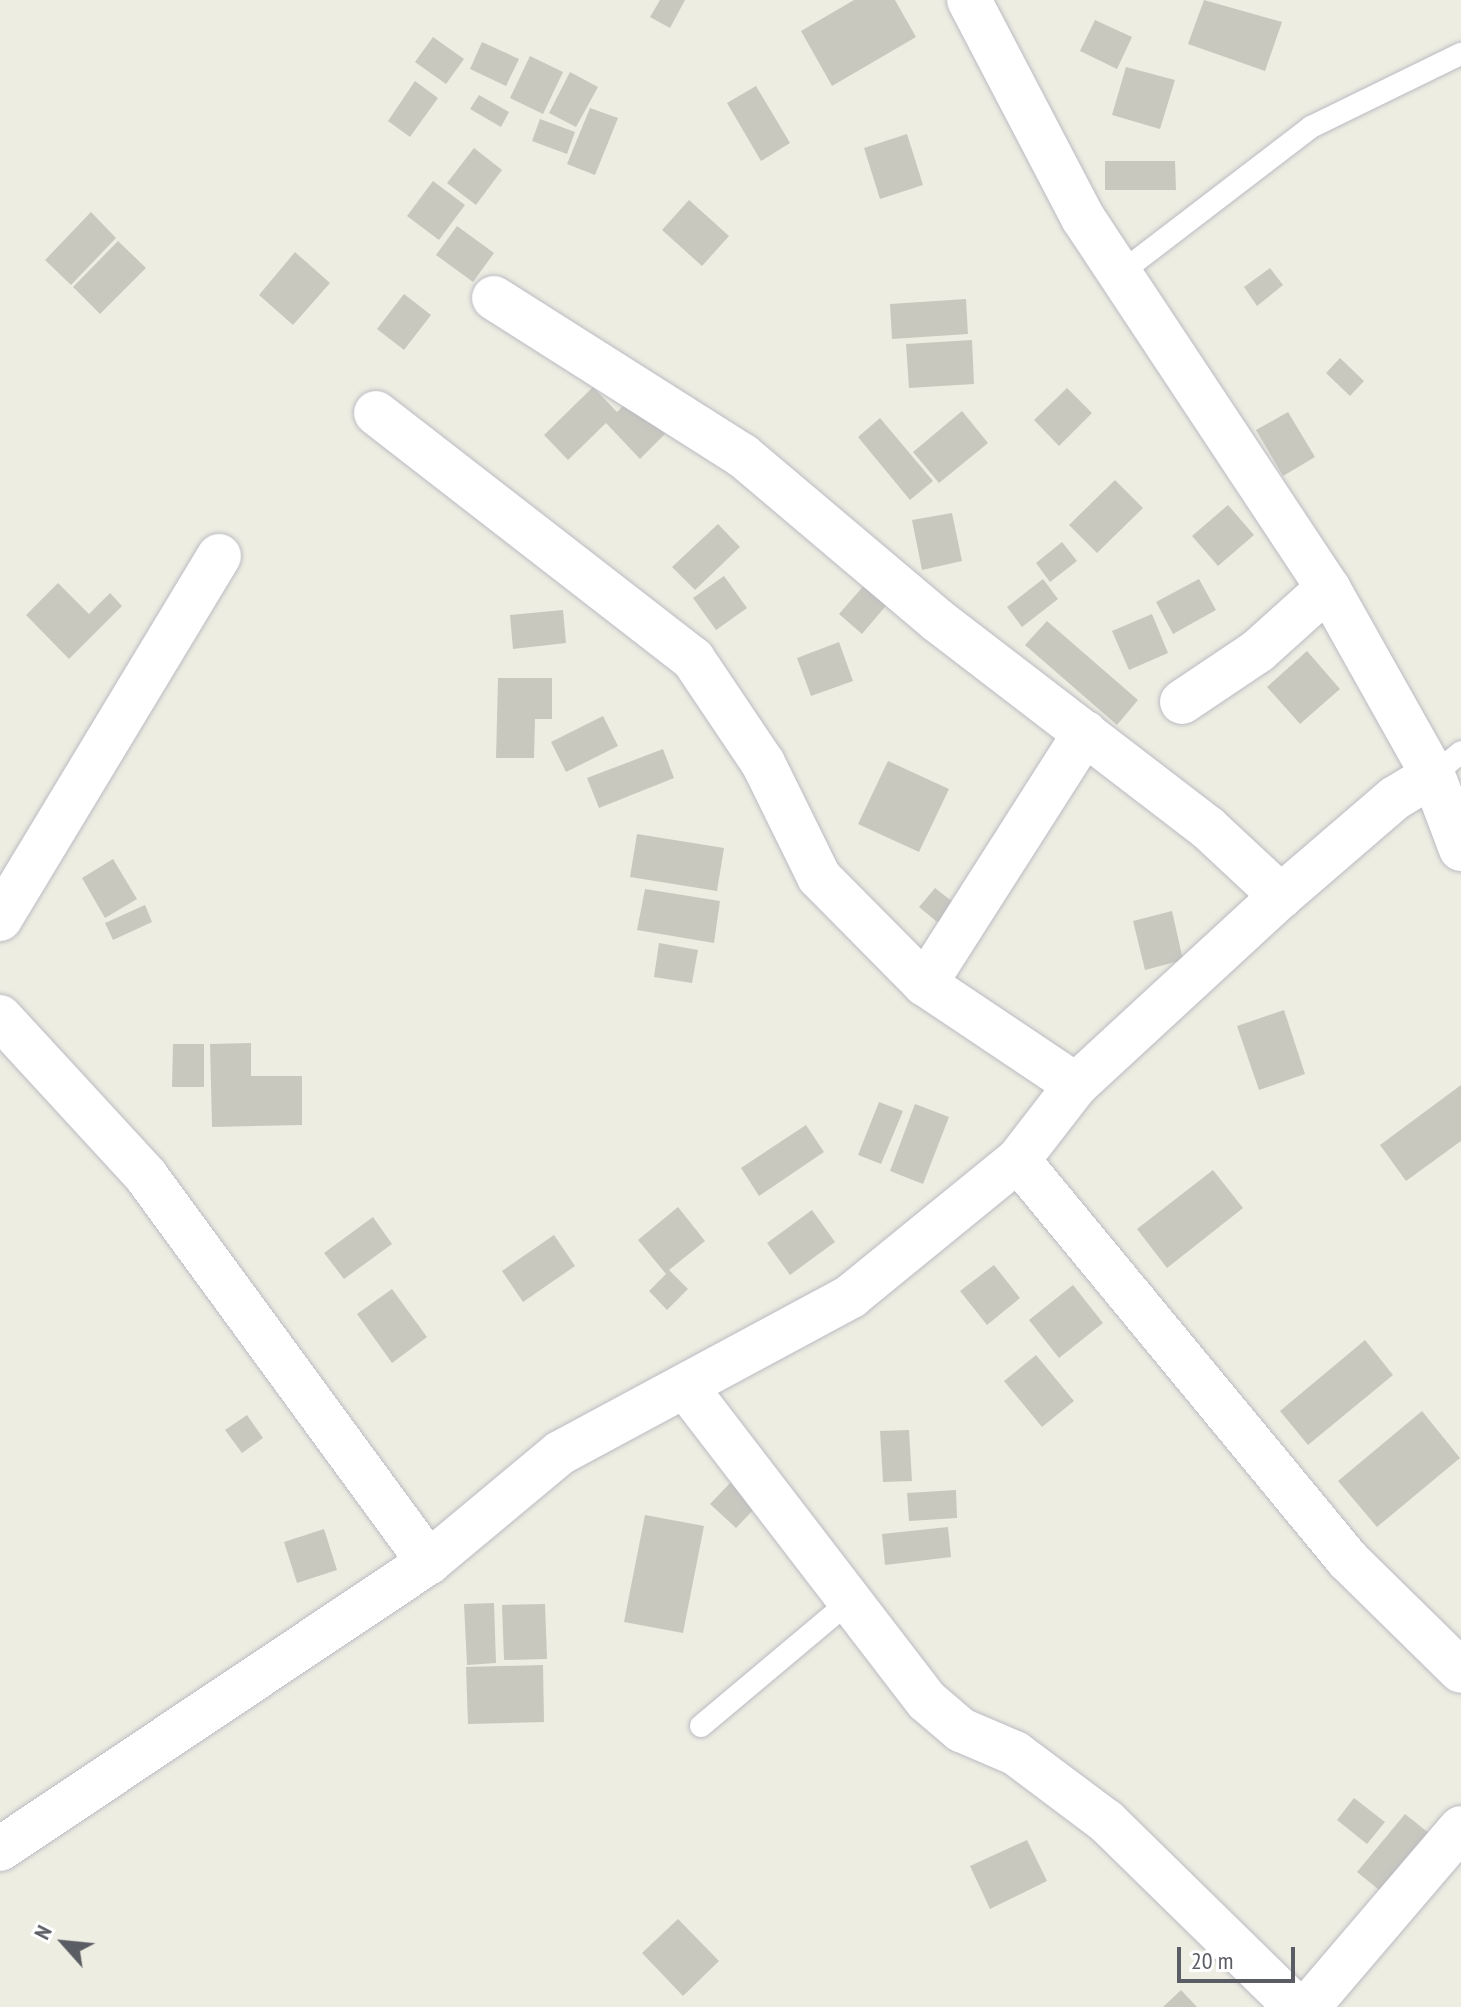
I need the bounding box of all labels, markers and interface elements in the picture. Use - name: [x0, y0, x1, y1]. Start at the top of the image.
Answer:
- north arrow: [24, 1903, 104, 1983]
- text: N: [27, 1920, 58, 1944]
- scale bar: [1181, 1931, 1299, 1981]
- text: 20 m: [1191, 1945, 1233, 1976]

